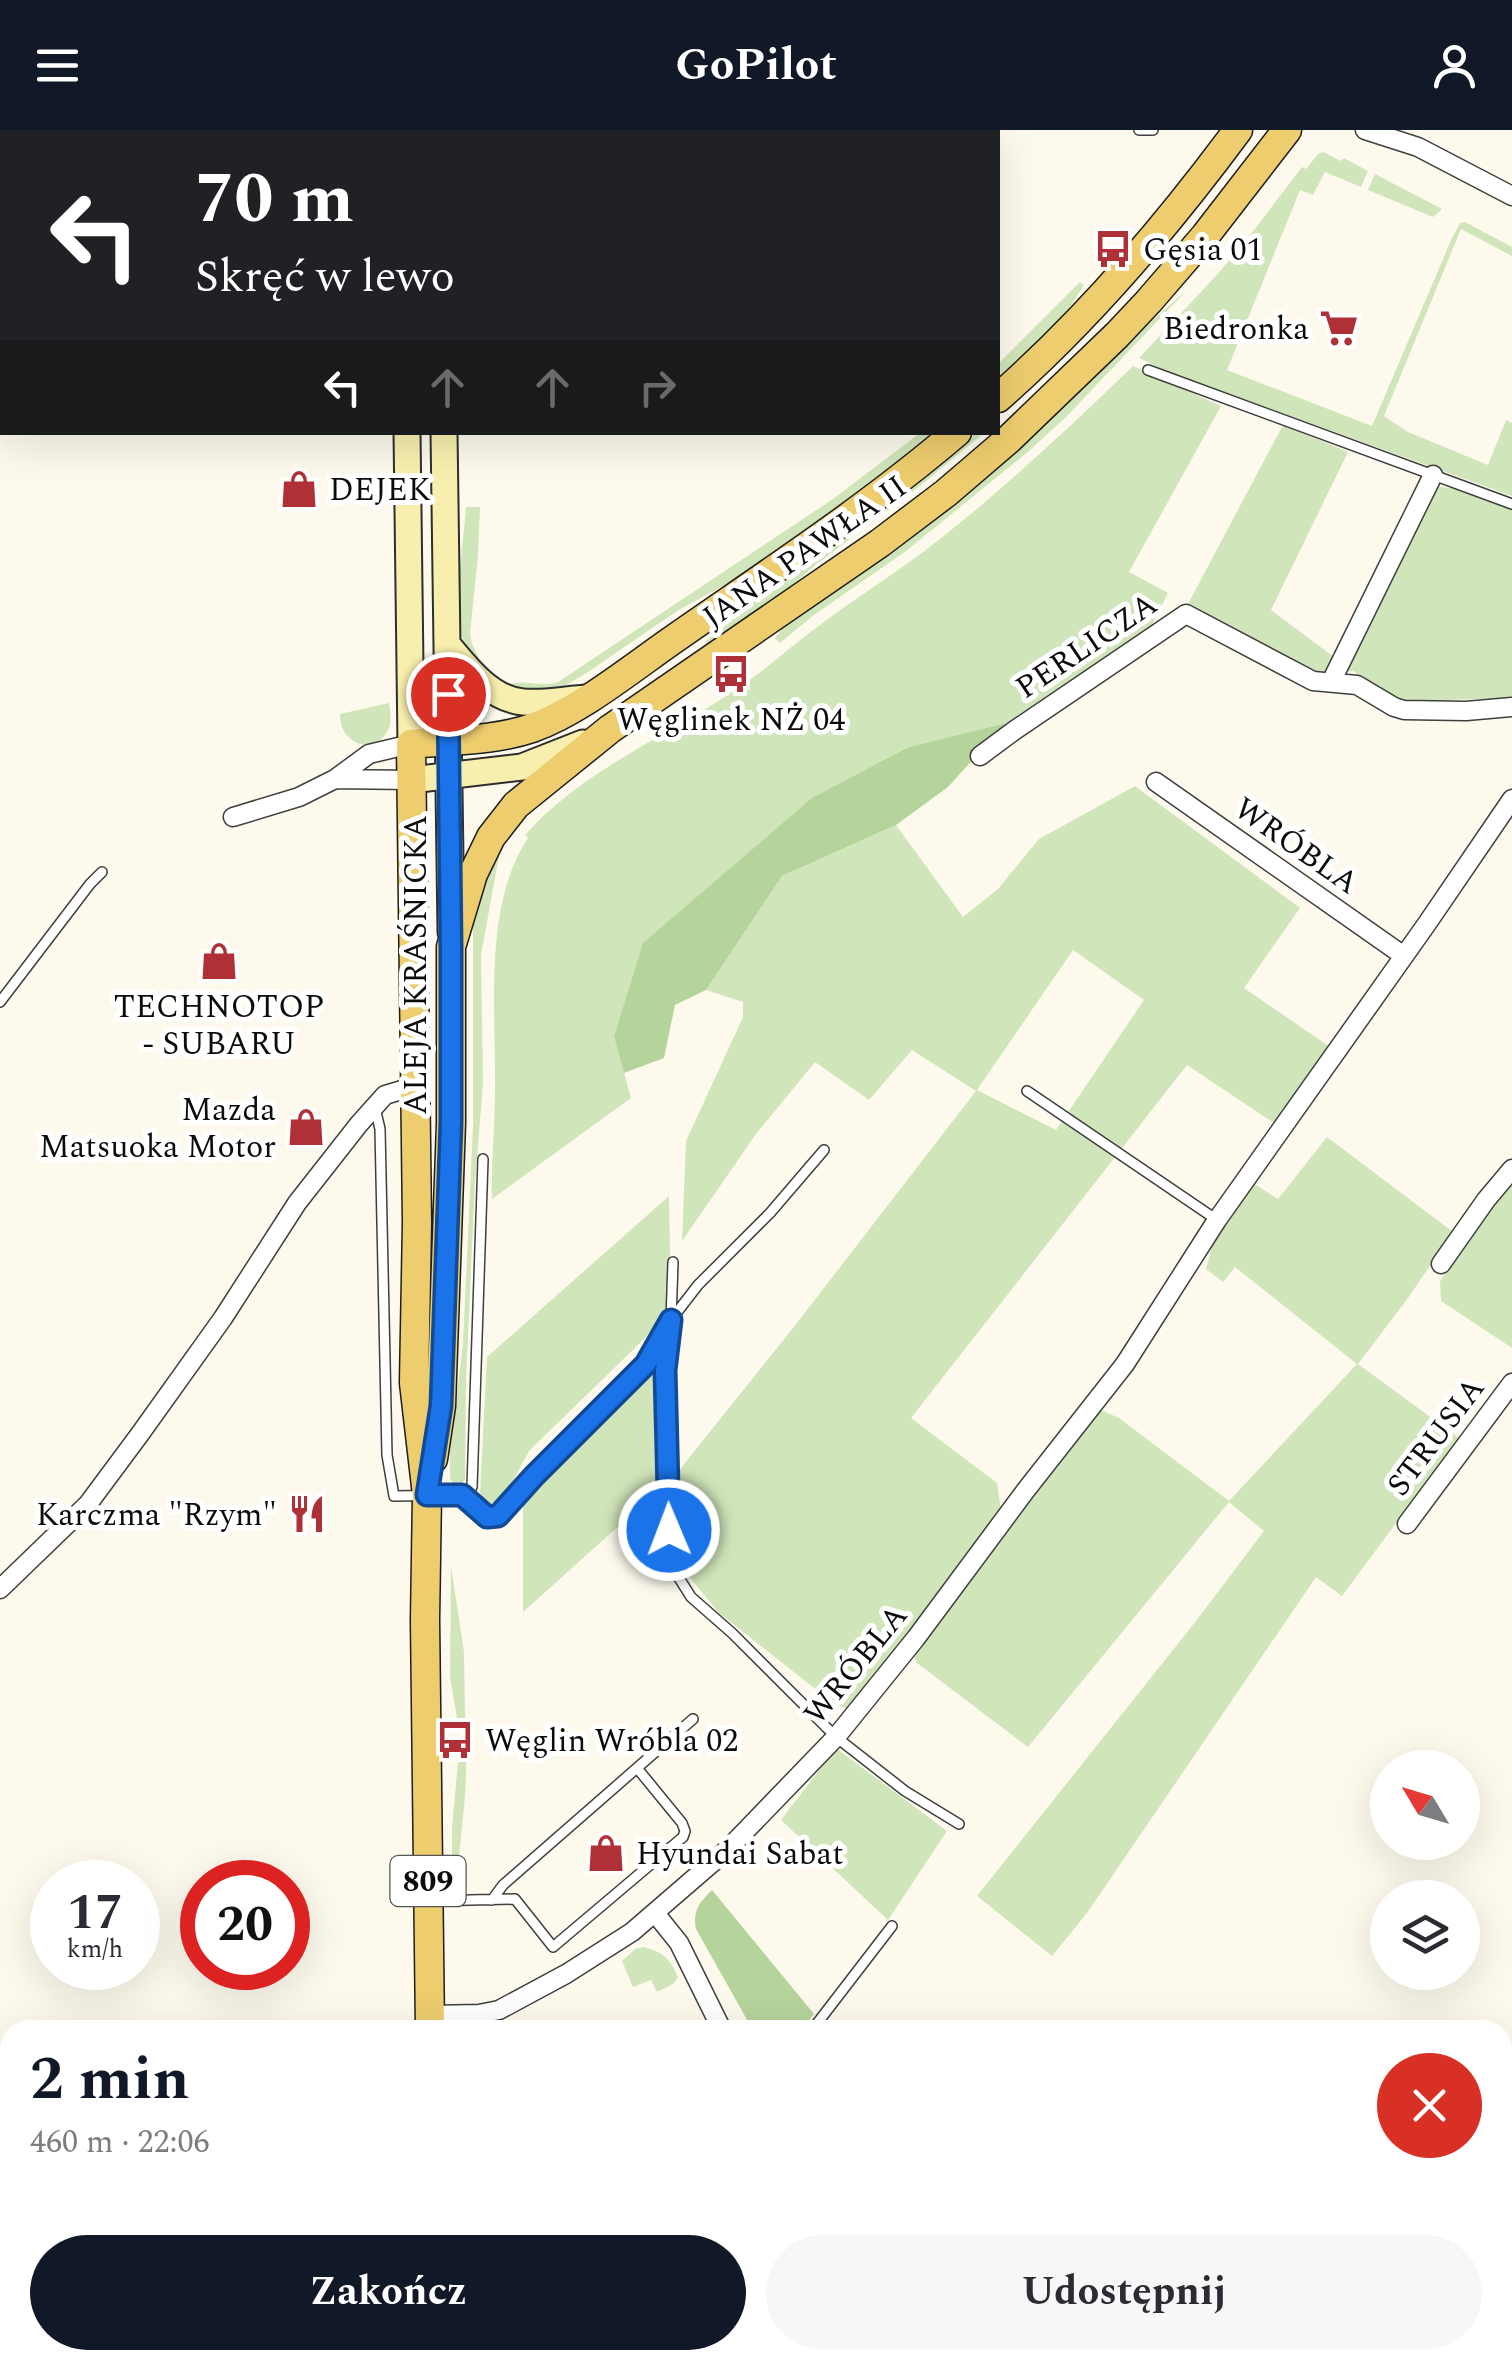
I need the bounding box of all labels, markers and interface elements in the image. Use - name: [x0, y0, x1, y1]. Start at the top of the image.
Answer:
- text: GoPilot: [675, 31, 837, 100]
- icon: menu: [30, 38, 85, 93]
- icon: person: [1427, 38, 1482, 93]
- text: 70 m: [195, 147, 354, 253]
- icon: left: [30, 170, 160, 300]
- place label: Gęsia 01: [1143, 226, 1263, 275]
- bus stop icon: Gęsia 01: [1092, 228, 1134, 270]
- text: Skręć w lewo: [195, 243, 455, 312]
- place label: Biedronka: [1163, 305, 1309, 354]
- supermarket icon: Biedronka: [1318, 307, 1360, 349]
- icon: left: [315, 360, 370, 415]
- icon: ahead: [420, 360, 475, 415]
- icon: ahead: [525, 360, 580, 415]
- icon: right: [630, 360, 685, 415]
- street label: JANA PAWŁA II: [692, 463, 917, 641]
- place label: DEJEK: [329, 466, 431, 515]
- shop icon: DEJEK: [278, 468, 320, 510]
- street label: PERLICZA: [1006, 581, 1168, 712]
- pin: [406, 652, 491, 737]
- bus stop icon: Węglinek NŻ 04: [710, 653, 752, 695]
- icon: arrive: [421, 667, 476, 722]
- place label: Węglinek NŻ 04: [617, 696, 845, 745]
- street label: WRÓBLA: [1224, 785, 1369, 907]
- street label: ALEJA KRAŚNICKA: [392, 815, 441, 1115]
- shop icon: TECHNOTOP - SUBARU: [198, 940, 240, 982]
- place label: TECHNOTOP - SUBARU: [114, 983, 324, 1069]
- place label: Mazda Matsuoka Motor: [39, 1086, 276, 1172]
- shop icon: Mazda Matsuoka Motor: [285, 1106, 327, 1148]
- street label: STRUSIA: [1375, 1367, 1497, 1507]
- position arrow: [617, 1478, 721, 1582]
- place label: Karczma "Rzym": [36, 1491, 277, 1540]
- restaurant icon: Karczma "Rzym": [286, 1493, 328, 1535]
- street label: WRÓBLA: [792, 1594, 920, 1736]
- place label: Węglin Wróbla 02: [485, 1717, 738, 1766]
- bus stop icon: Węglin Wróbla 02: [434, 1719, 476, 1761]
- north arrow: [1370, 1750, 1480, 1860]
- map controls: [1370, 1750, 1480, 1990]
- place label: Hyundai Sabat: [636, 1830, 844, 1879]
- shop icon: Hyundai Sabat: [585, 1832, 627, 1874]
- road number: 809: [390, 1856, 466, 1906]
- speed limit sign: 20: [180, 1860, 310, 1990]
- text: 17: [67, 1875, 123, 1951]
- button: layers: [1370, 1880, 1480, 1990]
- text: km/h: [67, 1931, 123, 1969]
- text: 2 min: [30, 2034, 190, 2126]
- button: close: [1377, 2053, 1482, 2158]
- text: 460 m · 22:06: [30, 2118, 210, 2167]
- button: Zakończ: [30, 2235, 746, 2350]
- button: Udostępnij: [766, 2235, 1482, 2350]

